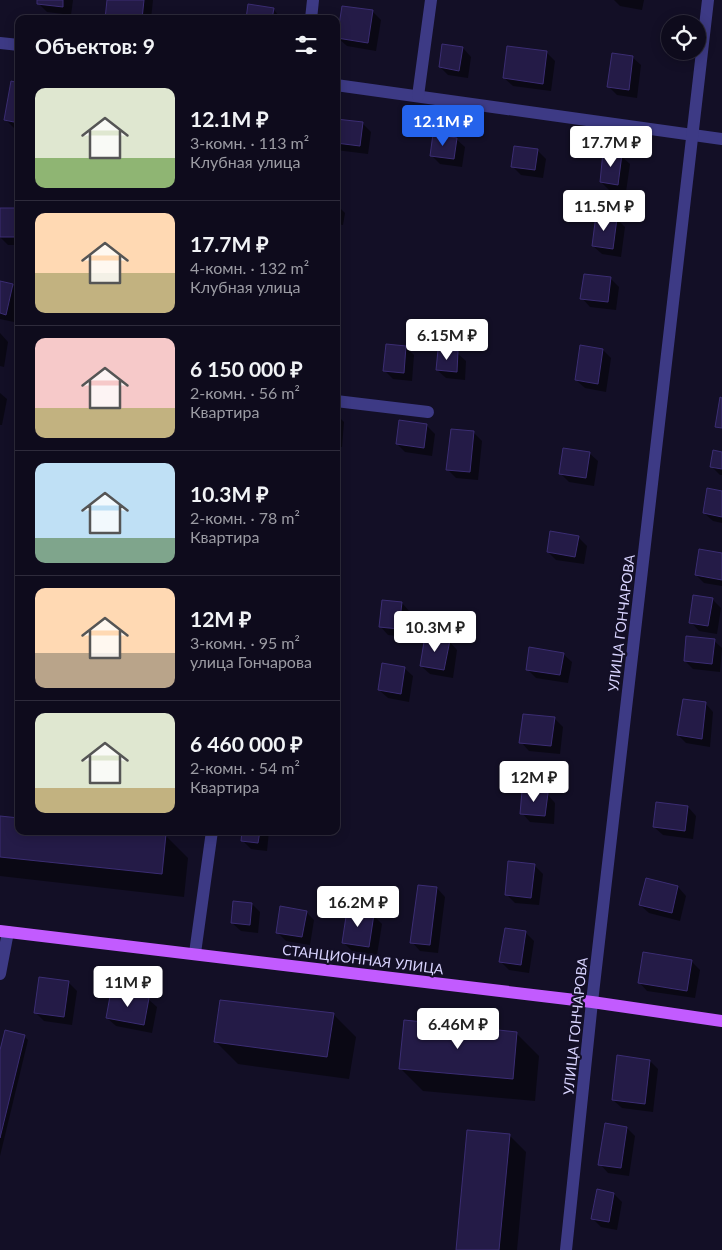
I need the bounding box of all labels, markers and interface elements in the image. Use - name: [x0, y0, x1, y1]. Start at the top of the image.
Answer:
- map controls: [661, 15, 706, 60]
- button: locate: [661, 15, 706, 60]
- icon: filters: [292, 31, 320, 59]
- text: Объектов: 9: [35, 33, 155, 58]
- pin: 12.1M ₽: [397, 104, 489, 147]
- text: 12.1M ₽: [190, 106, 269, 131]
- icon: home: [75, 108, 135, 168]
- text: 12.1M ₽: [413, 111, 473, 130]
- pin: 17.7M ₽: [565, 126, 657, 168]
- text: 17.7M ₽: [581, 132, 641, 151]
- text: 3-комн. · 113 m²: [190, 133, 309, 152]
- text: Клубная улица: [190, 152, 300, 171]
- pin: 11.5M ₽: [558, 190, 650, 232]
- text: 11.5M ₽: [574, 196, 634, 215]
- text: 17.7M ₽: [190, 231, 269, 256]
- icon: home: [75, 233, 135, 293]
- text: 4-комн. · 132 m²: [190, 258, 309, 277]
- text: Клубная улица: [190, 277, 300, 296]
- pin: 6.15M ₽: [401, 318, 493, 361]
- text: 6.15M ₽: [417, 325, 477, 344]
- text: 6 150 000 ₽: [190, 356, 303, 381]
- icon: home: [75, 358, 135, 418]
- text: 2-комн. · 56 m²: [190, 383, 300, 402]
- text: Квартира: [190, 402, 259, 421]
- text: 10.3M ₽: [190, 481, 269, 506]
- icon: home: [75, 483, 135, 543]
- text: 2-комн. · 78 m²: [190, 508, 300, 527]
- text: Квартира: [190, 527, 259, 546]
- street label: УЛИЦА ГОНЧАРОВА: [604, 553, 638, 693]
- text: 12M ₽: [190, 606, 252, 631]
- icon: home: [75, 608, 135, 668]
- pin: 10.3M ₽: [389, 610, 481, 653]
- text: 10.3M ₽: [405, 617, 465, 636]
- text: 3-комн. · 95 m²: [190, 633, 300, 652]
- text: улица Гончарова: [190, 652, 312, 671]
- text: 6 460 000 ₽: [190, 731, 303, 756]
- icon: home: [75, 733, 135, 793]
- text: 2-комн. · 54 m²: [190, 758, 300, 777]
- pin: 12M ₽: [499, 760, 569, 803]
- text: 12M ₽: [511, 767, 557, 786]
- text: Квартира: [190, 777, 259, 796]
- pin: 16.2M ₽: [312, 886, 404, 928]
- text: 16.2M ₽: [328, 892, 388, 911]
- street label: СТАНЦИОННАЯ УЛИЦА: [281, 941, 445, 977]
- street label: УЛИЦА ГОНЧАРОВА: [559, 956, 591, 1096]
- pin: 11M ₽: [93, 966, 163, 1008]
- text: 11M ₽: [105, 972, 151, 991]
- pin: 6.46M ₽: [412, 1008, 504, 1050]
- text: 6.46M ₽: [428, 1014, 488, 1033]

